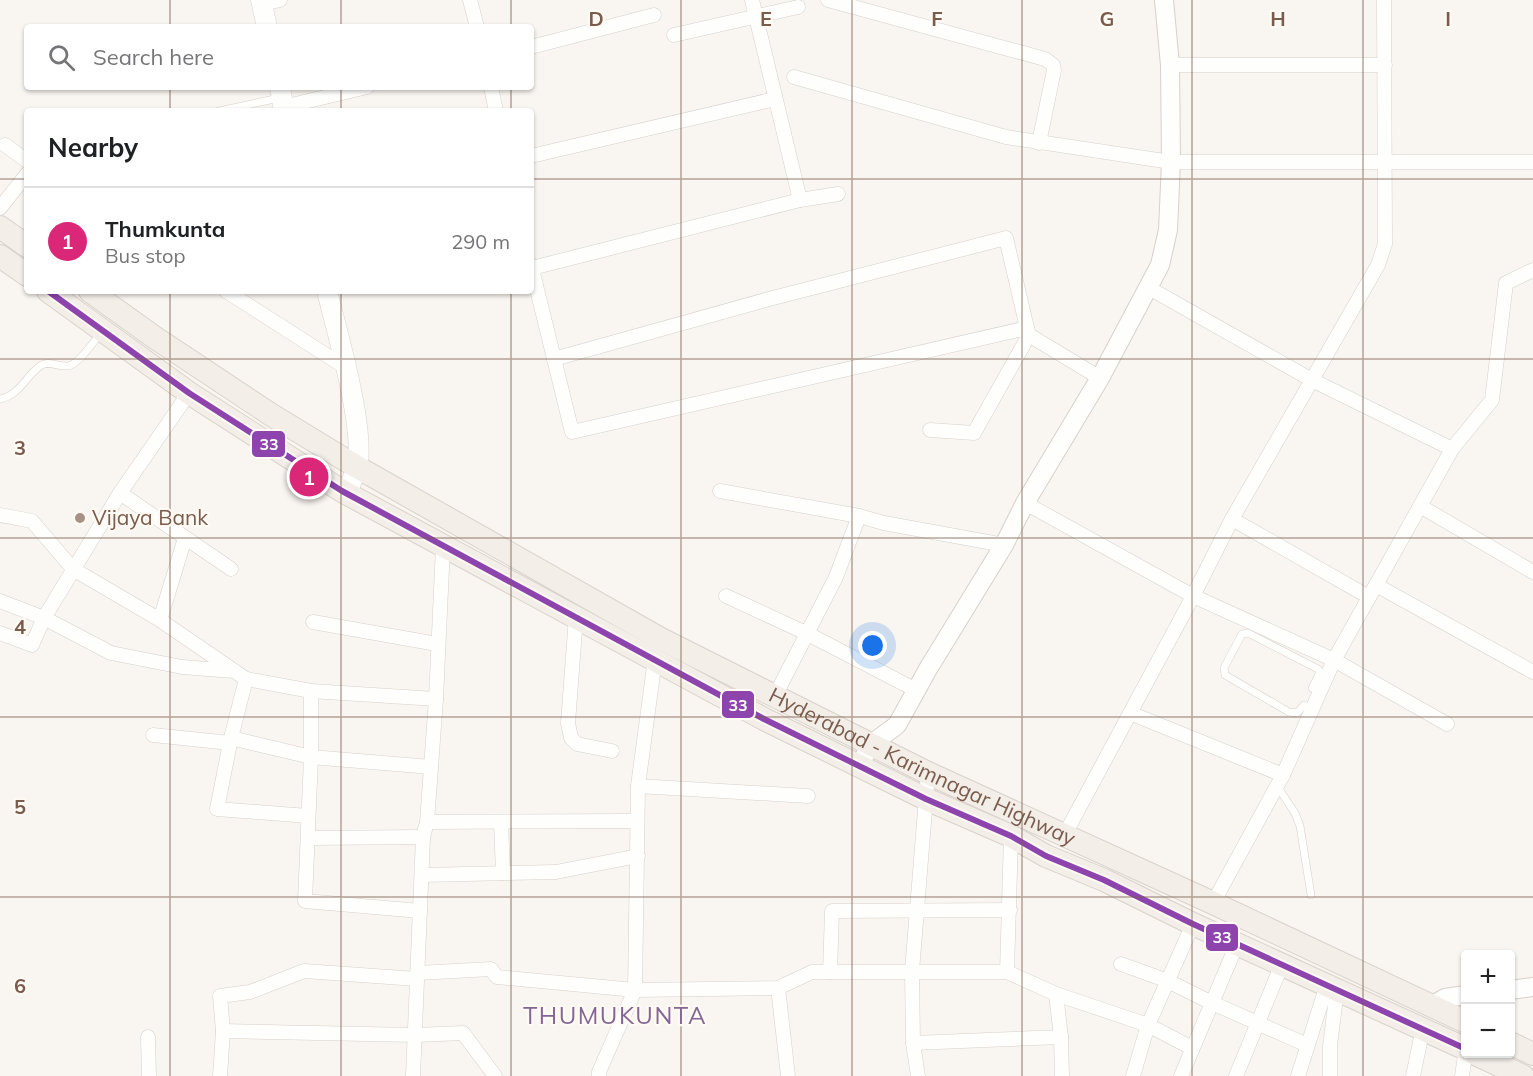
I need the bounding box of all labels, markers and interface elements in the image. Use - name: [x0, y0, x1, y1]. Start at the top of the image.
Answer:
- text: D: [588, 6, 604, 31]
- text: E: [760, 6, 772, 31]
- text: F: [931, 6, 943, 31]
- text: G: [1100, 6, 1114, 31]
- text: H: [1270, 6, 1286, 31]
- text: I: [1445, 6, 1451, 31]
- search box: [24, 24, 534, 90]
- icon: search: [45, 41, 78, 74]
- text: Search here: [93, 43, 214, 71]
- text: Nearby: [48, 131, 138, 164]
- text: Thumkunta: [105, 215, 225, 243]
- text: 1: [62, 229, 74, 254]
- text: 290 m: [451, 229, 510, 254]
- text: Bus stop: [105, 243, 185, 268]
- line badge: 33: [251, 430, 286, 458]
- text: 33: [259, 434, 279, 454]
- text: 3: [14, 435, 26, 460]
- pin: 1: [290, 454, 328, 500]
- place label: Vijaya Bank: [92, 504, 208, 530]
- marker: Vijaya Bank: [73, 511, 87, 525]
- text: 4: [14, 614, 26, 639]
- your location: [858, 631, 887, 660]
- street label: Hyderabad - Karimnagar Highway: [765, 681, 1080, 851]
- line badge: 33: [721, 690, 755, 719]
- text: 33: [728, 695, 748, 715]
- text: 5: [14, 794, 26, 819]
- line badge: 33: [1205, 923, 1239, 952]
- text: 33: [1212, 927, 1232, 947]
- map controls: [1461, 950, 1515, 1058]
- button: +: [1461, 950, 1515, 1004]
- text: 6: [14, 973, 26, 998]
- district label: THUMUKUNTA: [523, 1000, 707, 1030]
- button: −: [1461, 1004, 1515, 1058]

